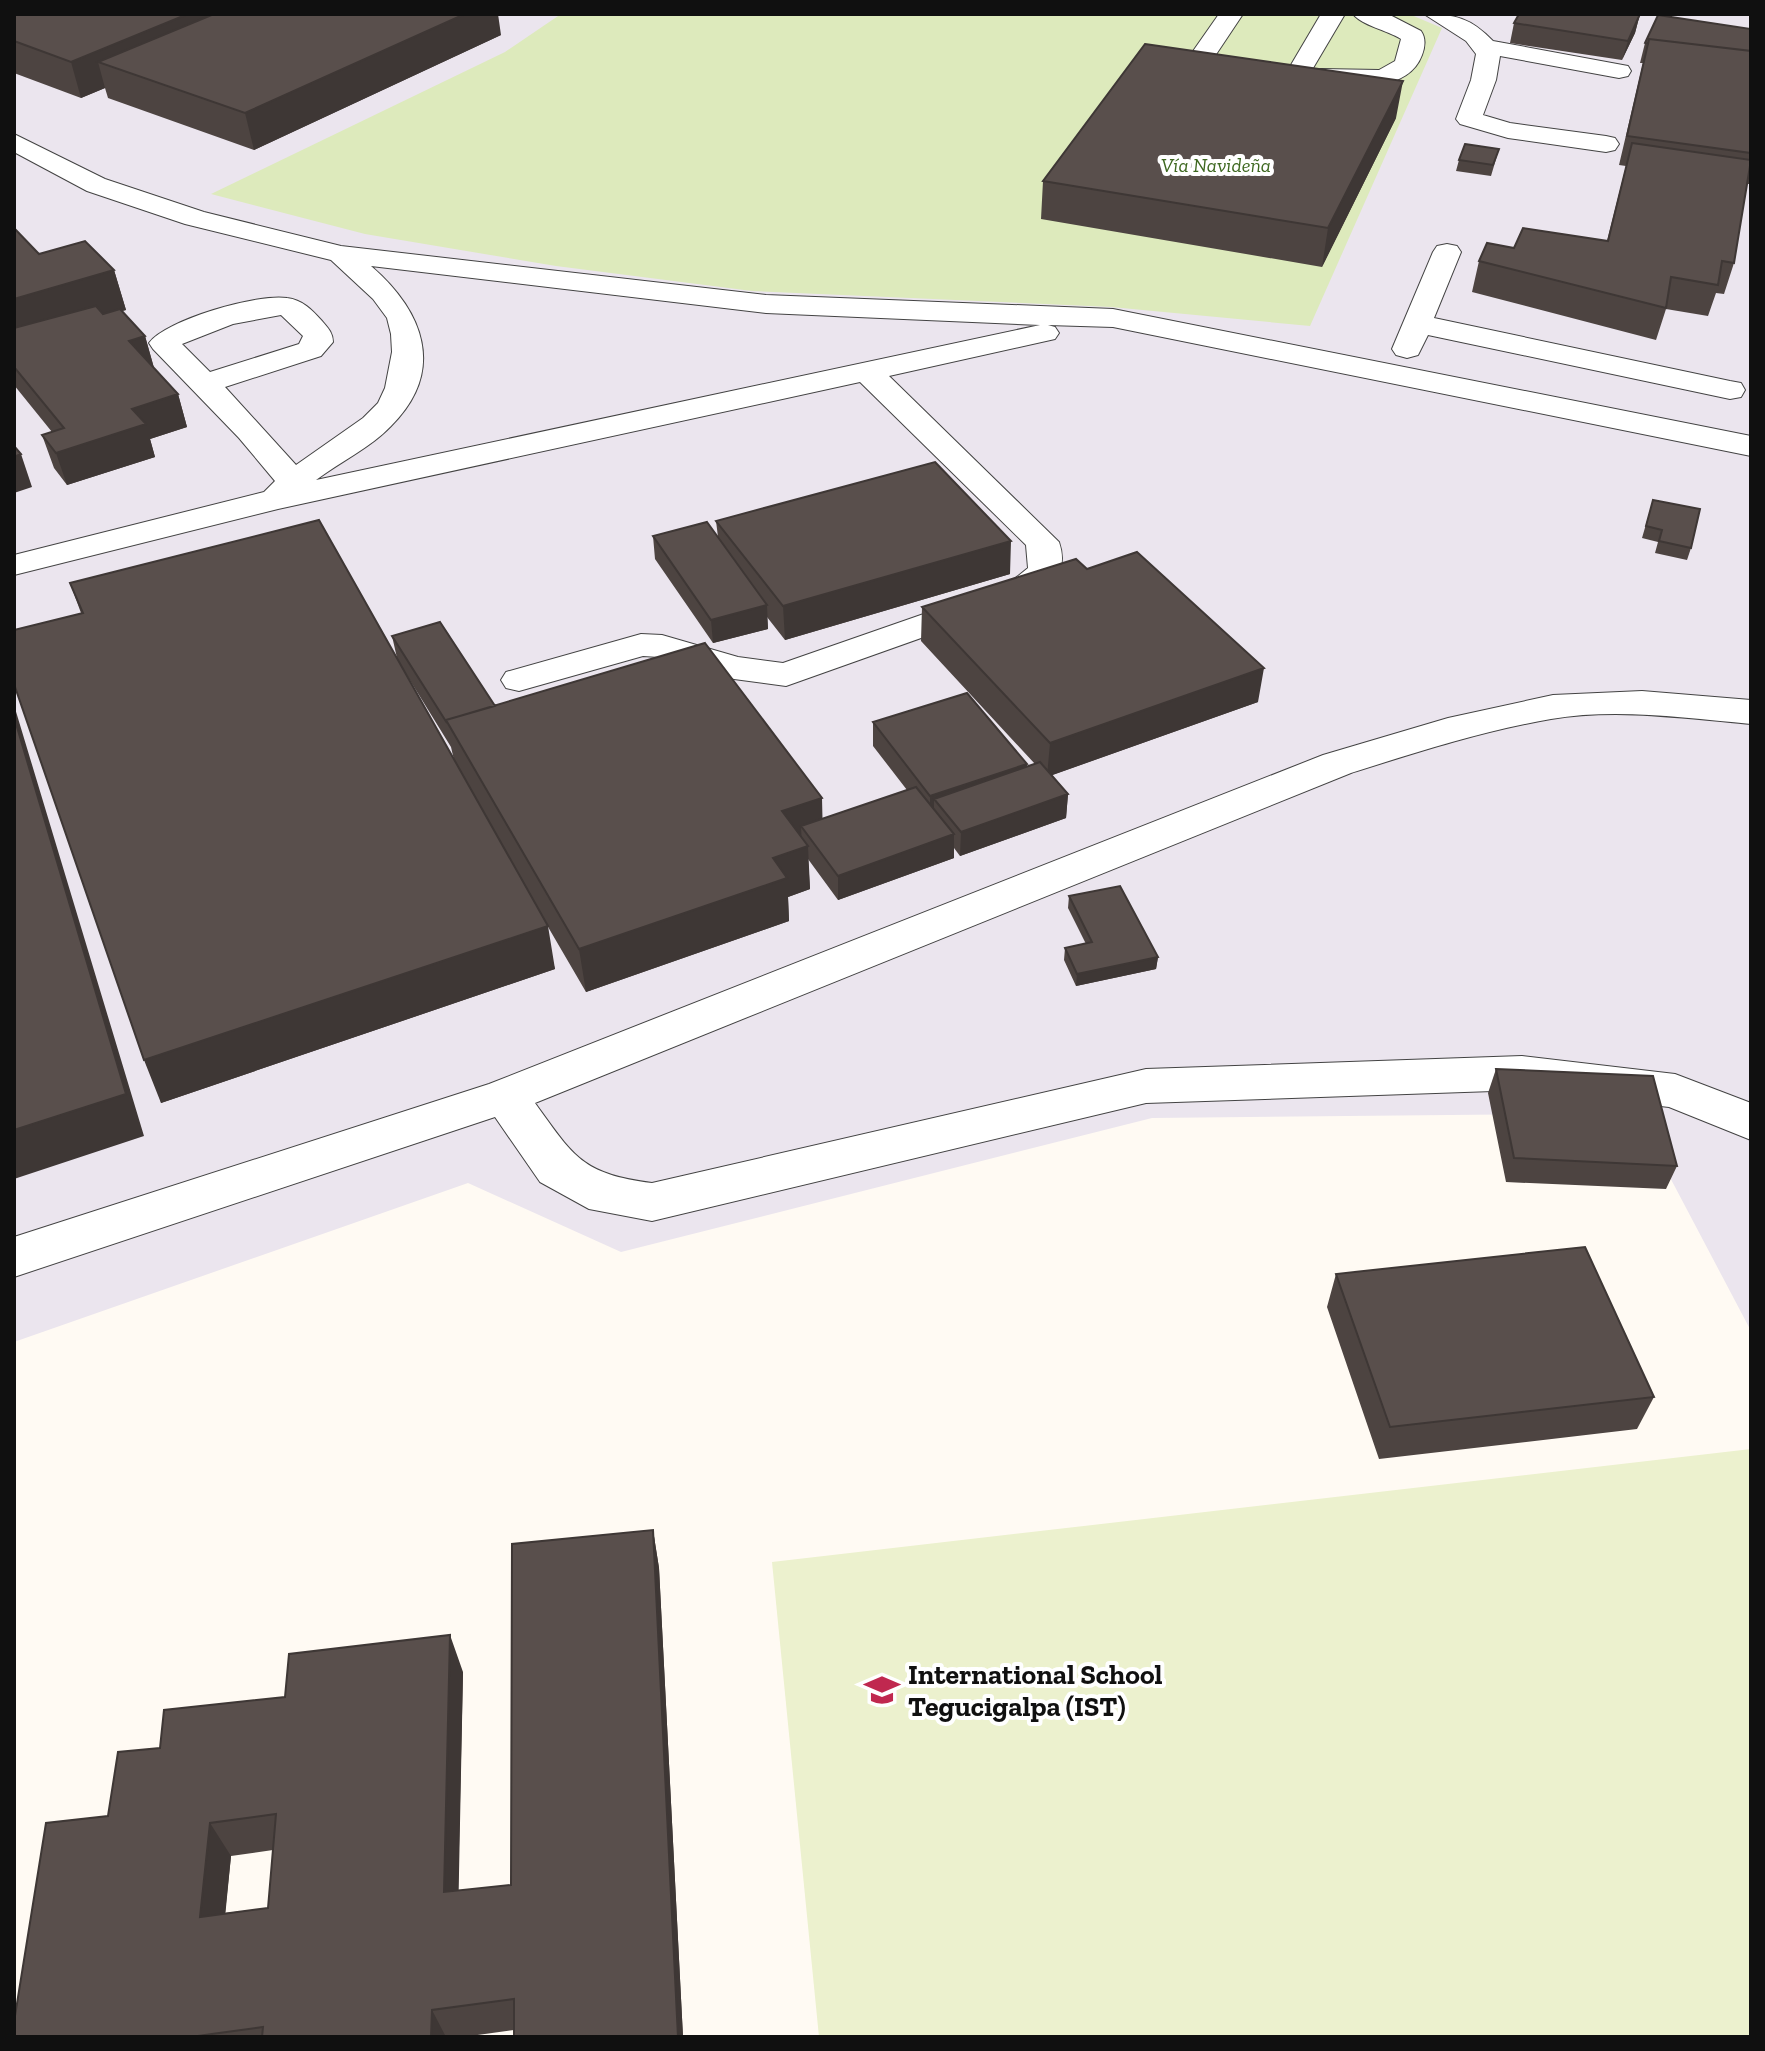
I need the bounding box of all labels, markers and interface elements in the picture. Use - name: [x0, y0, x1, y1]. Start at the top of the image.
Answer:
- park label: Vía Navideña: [1161, 153, 1271, 177]
- place label: International School Tegucigalpa (IST): [908, 1658, 1163, 1723]
- school or university icon: International School Tegucigalpa (IST): [863, 1671, 901, 1709]

